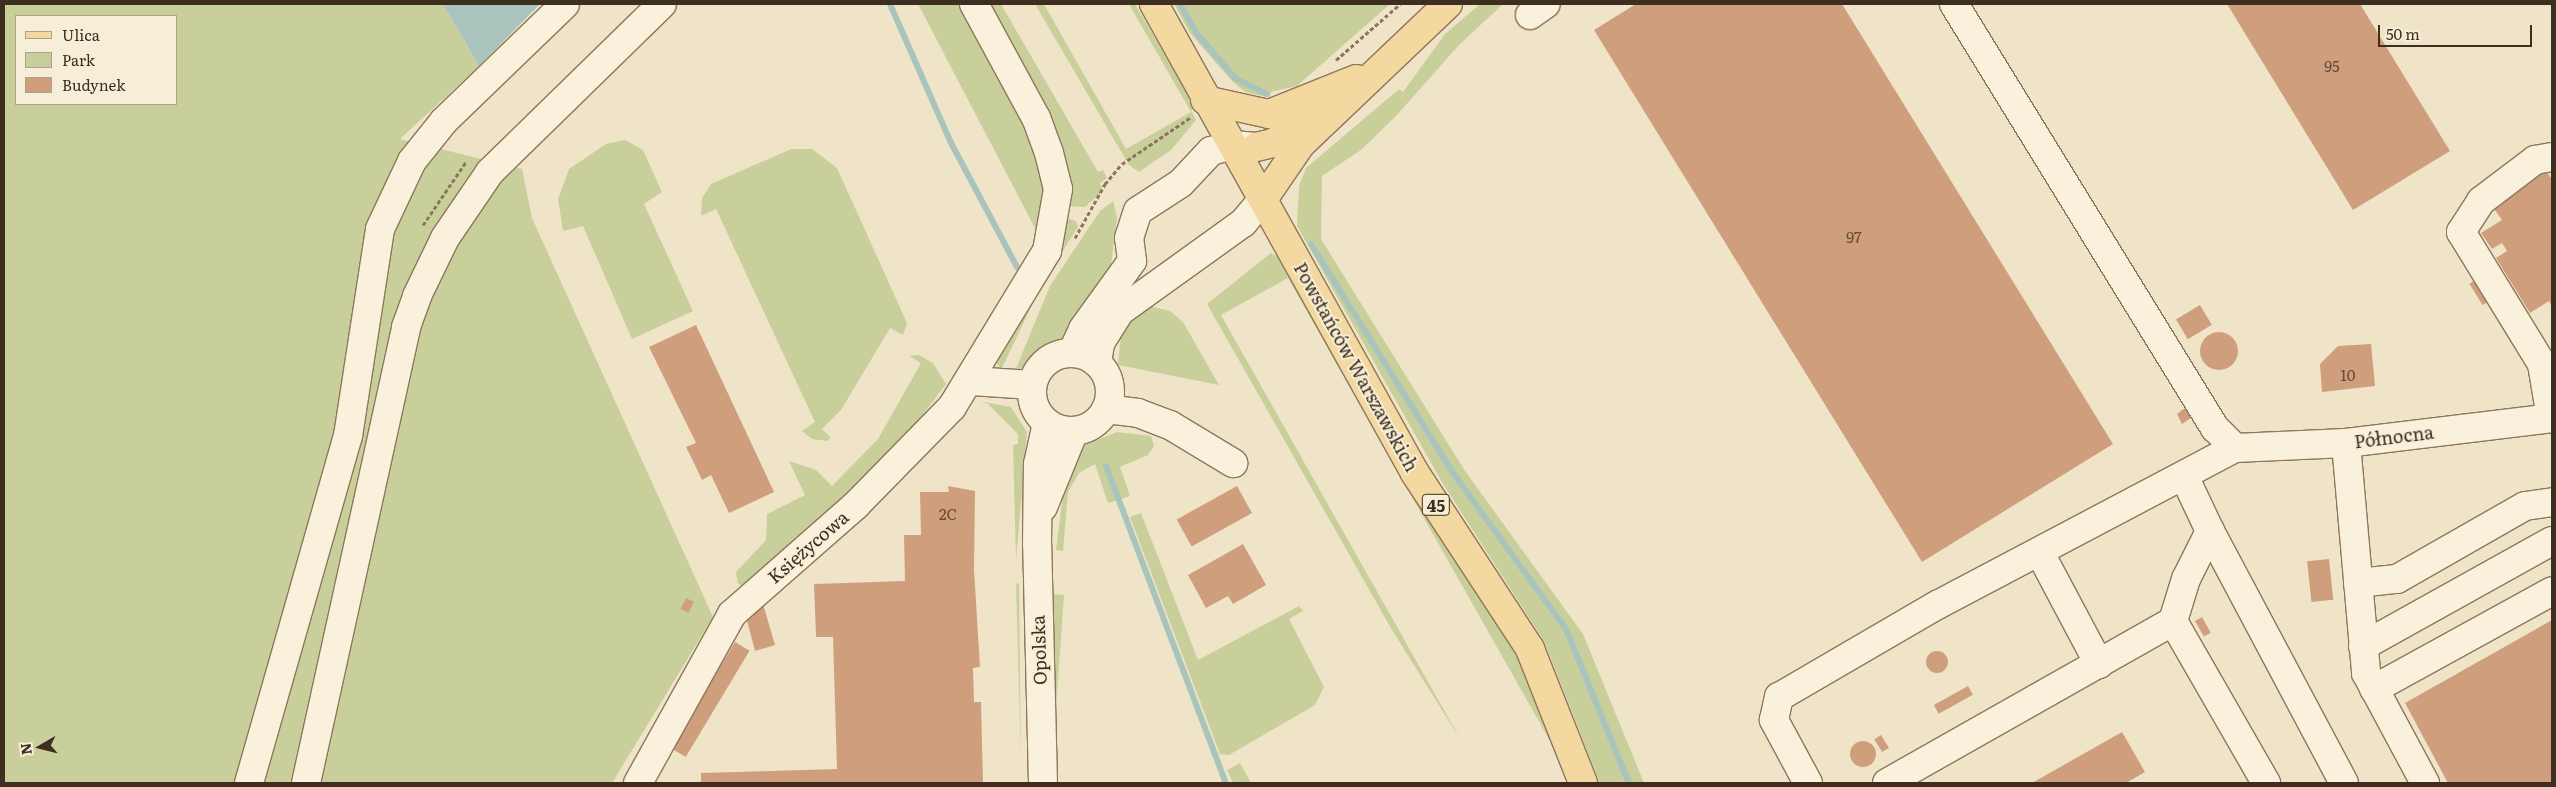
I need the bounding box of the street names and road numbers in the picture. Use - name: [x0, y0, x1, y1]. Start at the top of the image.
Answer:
- street label: Powstańców Warszawskich: [1289, 259, 1423, 475]
- street label: Północna: [2353, 421, 2435, 453]
- road number: 45: [1421, 492, 1451, 518]
- street label: Księżycowa: [763, 506, 853, 588]
- street label: Opolska: [1027, 615, 1051, 685]

